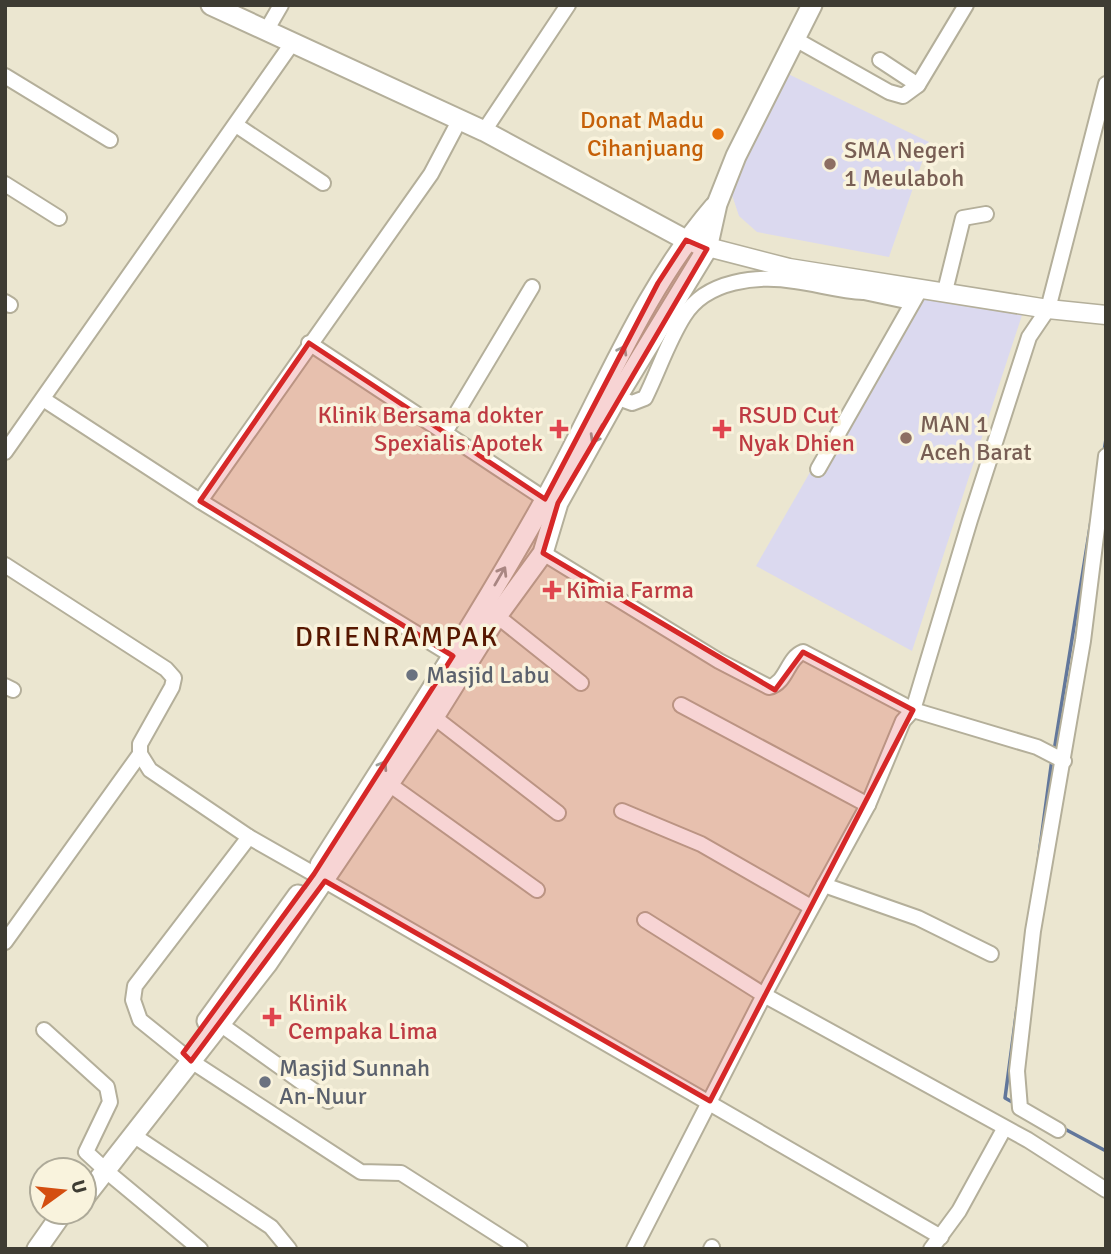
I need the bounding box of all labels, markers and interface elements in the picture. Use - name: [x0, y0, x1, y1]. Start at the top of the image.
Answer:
- place label: Donat Madu Cihanjuang: [580, 105, 704, 163]
- marker: Donat Madu Cihanjuang: [710, 126, 726, 142]
- place label: SMA Negeri 1 Meulaboh: [844, 135, 965, 193]
- marker: SMA Negeri 1 Meulaboh: [822, 156, 838, 172]
- one-way arrow: [614, 345, 627, 366]
- place label: Klinik Bersama dokter Spexialis Apotek: [317, 400, 543, 458]
- place label: RSUD Cut Nyak Dhien: [738, 400, 855, 458]
- place label: MAN 1 Aceh Barat: [920, 409, 1032, 467]
- marker: Klinik Bersama dokter Spexialis Apotek: [549, 419, 569, 439]
- marker: RSUD Cut Nyak Dhien: [712, 419, 732, 439]
- one-way arrow: [589, 423, 603, 443]
- marker: MAN 1 Aceh Barat: [898, 430, 914, 446]
- one-way arrow: [493, 567, 507, 587]
- place label: Kimia Farma: [566, 575, 694, 605]
- marker: Kimia Farma: [544, 582, 560, 598]
- district label: DRIENRAMPAK: [295, 620, 499, 654]
- place label: Masjid Labu: [426, 660, 550, 690]
- marker: Masjid Labu: [404, 667, 420, 683]
- one-way arrow: [373, 761, 388, 780]
- place label: Klinik Cempaka Lima: [288, 988, 438, 1046]
- marker: Klinik Cempaka Lima: [262, 1007, 282, 1027]
- place label: Masjid Sunnah An-Nuur: [279, 1053, 430, 1111]
- marker: Masjid Sunnah An-Nuur: [257, 1074, 273, 1090]
- north arrow: [28, 1156, 98, 1226]
- text: U: [65, 1178, 92, 1196]

